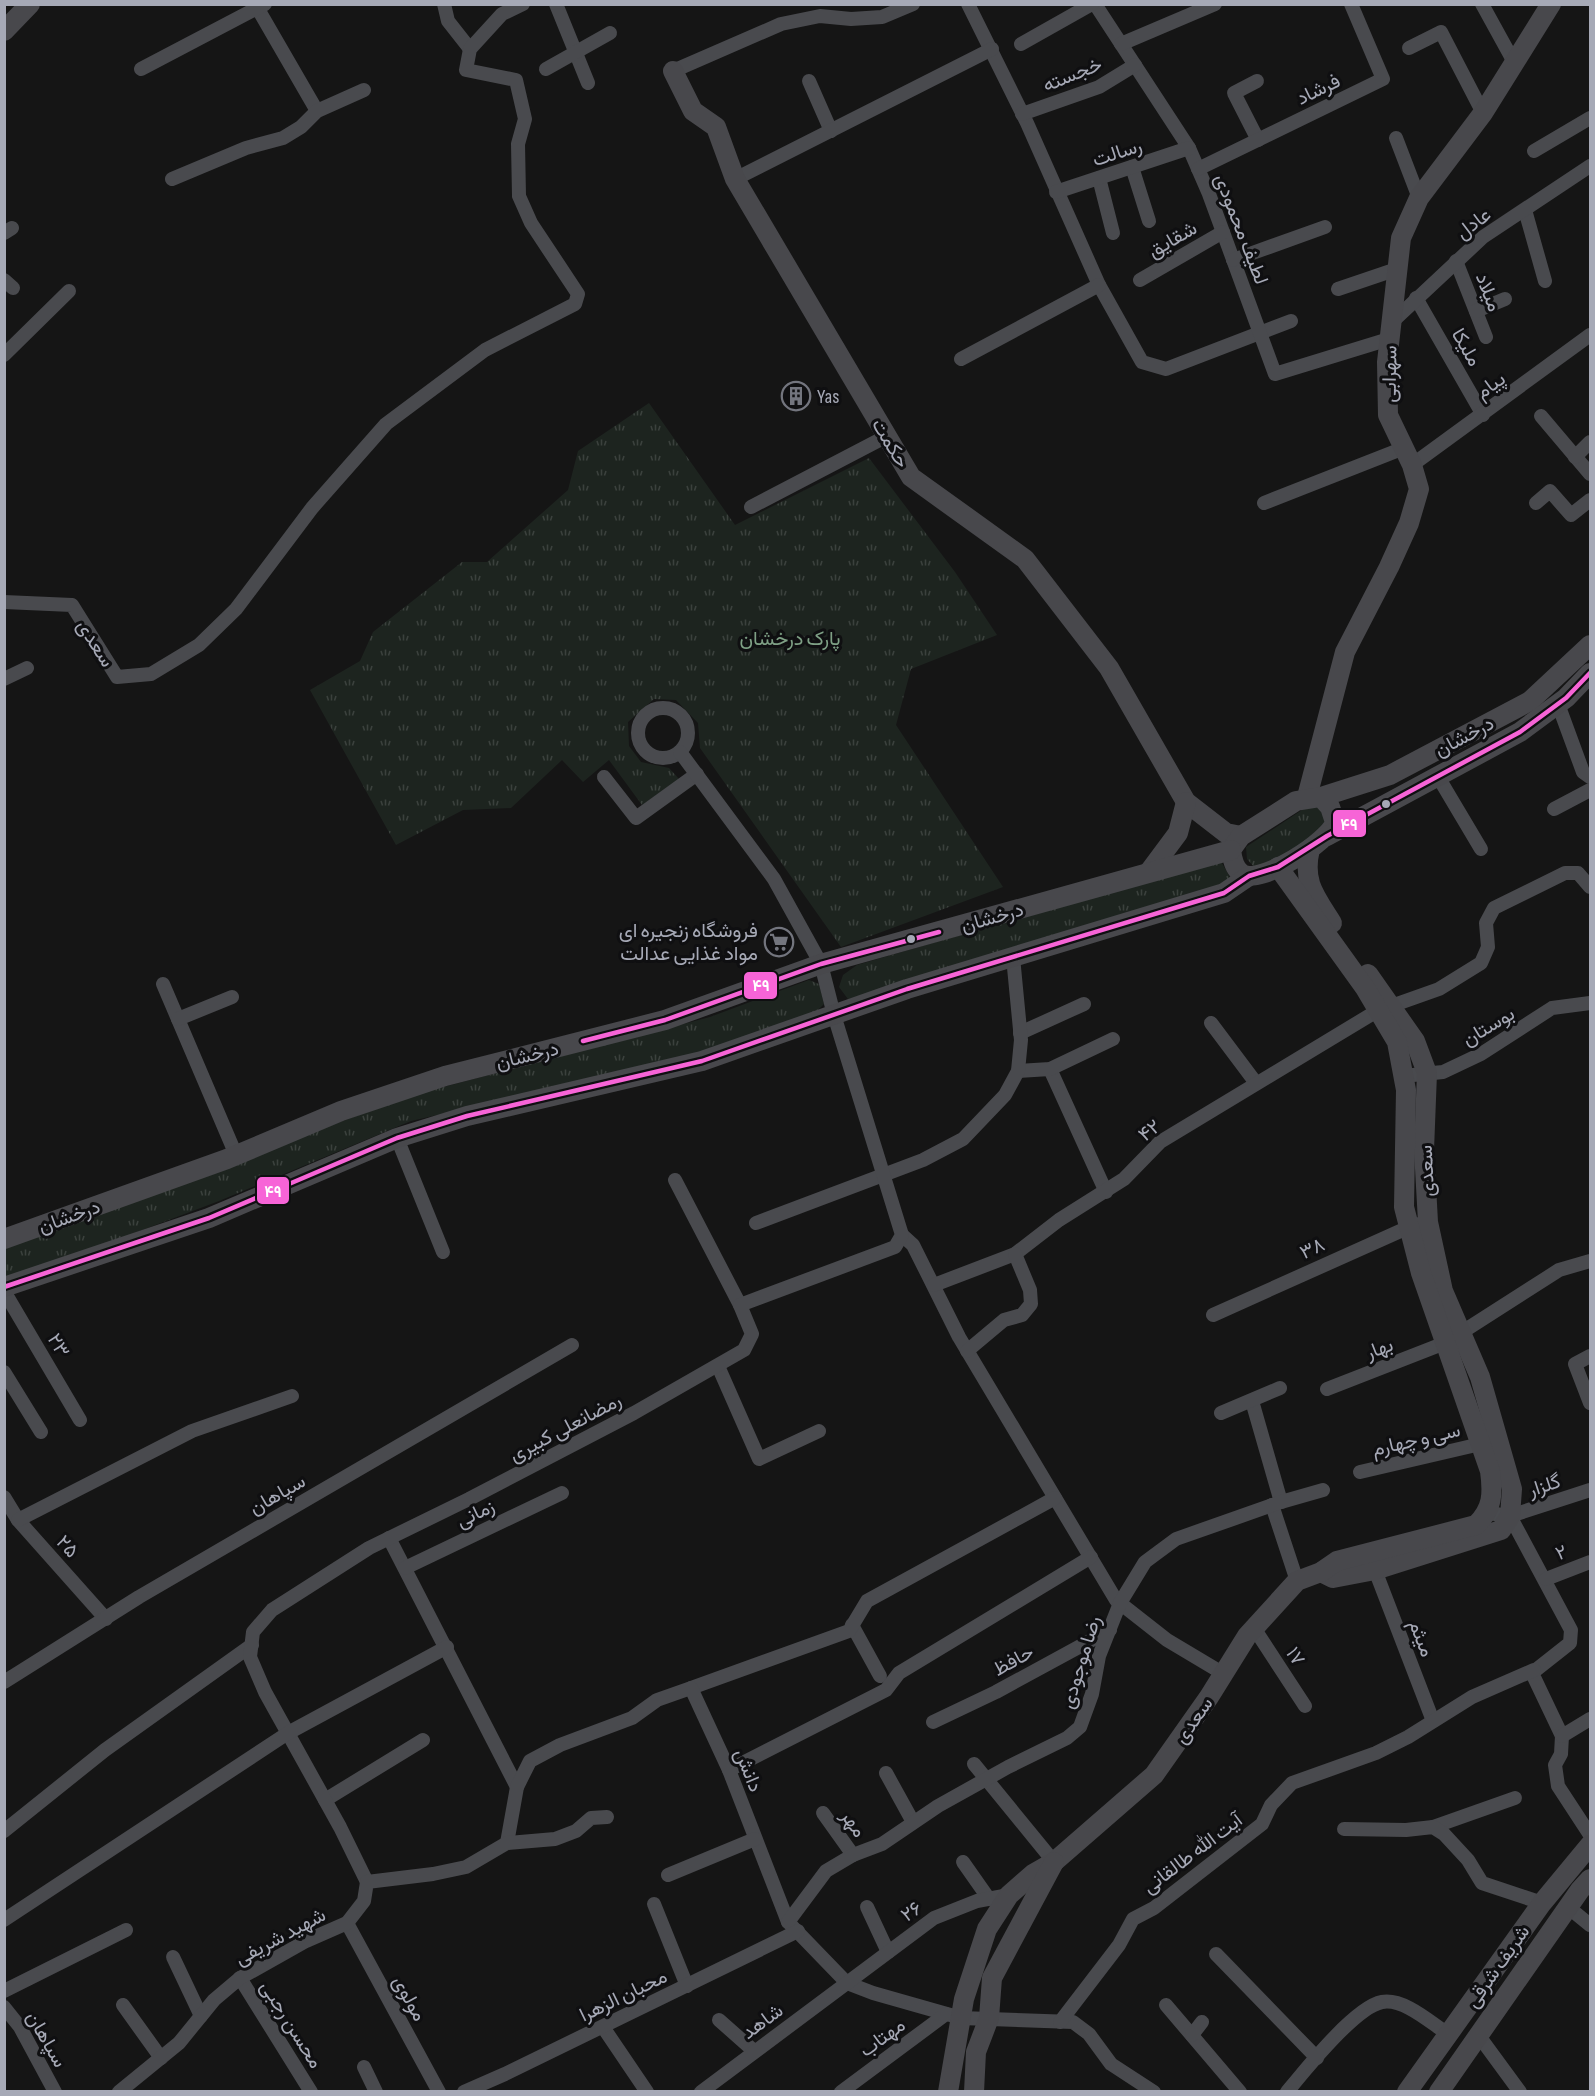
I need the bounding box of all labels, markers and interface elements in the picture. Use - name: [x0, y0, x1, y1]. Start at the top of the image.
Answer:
- street label: خجسته: [1039, 52, 1106, 98]
- street label: فرشاد: [1293, 69, 1344, 111]
- street label: رسالت: [1090, 134, 1145, 172]
- street label: لطیف محمودی: [1209, 171, 1273, 288]
- street label: عادل: [1451, 203, 1496, 245]
- street label: شقایق: [1144, 216, 1201, 263]
- street label: میلاد: [1470, 270, 1506, 315]
- street label: ملیکا: [1446, 324, 1486, 371]
- street label: سهرابی: [1378, 345, 1402, 403]
- street label: پیام: [1471, 367, 1511, 406]
- building icon: Yas: [780, 380, 812, 412]
- place label: Yas: [817, 385, 839, 409]
- street label: حکمت: [866, 414, 914, 473]
- street label: سعدی: [71, 615, 119, 672]
- park label: پارک درخشان: [739, 627, 841, 652]
- street label: درخشان: [1431, 711, 1498, 762]
- unlabelled marker: [1380, 798, 1392, 810]
- line badge: ۴۹: [1332, 809, 1367, 838]
- text: ۴۹: [1340, 816, 1358, 835]
- street label: درخشان: [958, 898, 1026, 938]
- place label: فروشگاه زنجیره ای مواد غذایی عدالت: [619, 919, 758, 966]
- supermarket icon: فروشگاه زنجیره ای مواد غذایی عدالت: [763, 926, 795, 958]
- unlabelled marker: [905, 933, 917, 945]
- line badge: ۴۹: [743, 971, 778, 1000]
- text: ۴۹: [752, 977, 770, 996]
- street label: بوستان: [1458, 1002, 1519, 1052]
- street label: درخشان: [493, 1037, 561, 1075]
- street label: ۴۲: [1134, 1115, 1166, 1147]
- street label: سعدی: [1414, 1144, 1440, 1198]
- line badge: ۴۹: [256, 1176, 290, 1205]
- text: ۴۹: [264, 1183, 282, 1202]
- street label: درخشان: [35, 1195, 103, 1239]
- street label: ۳۸: [1296, 1233, 1329, 1265]
- street label: ۲۳: [42, 1329, 74, 1362]
- street label: بهار: [1361, 1333, 1397, 1366]
- street label: رمضانعلی کبیری: [505, 1388, 626, 1468]
- street label: سی و چهارم: [1370, 1418, 1463, 1463]
- street label: سپاهان: [245, 1469, 310, 1521]
- street label: گلزار: [1524, 1469, 1564, 1503]
- street label: زمانی: [452, 1494, 499, 1533]
- street label: ۲۵: [51, 1530, 84, 1563]
- street label: ۲: [1552, 1540, 1571, 1566]
- street label: رضا موجودی: [1055, 1613, 1106, 1712]
- street label: میثم: [1403, 1616, 1439, 1660]
- street label: حافظ: [989, 1640, 1038, 1682]
- street label: ۱۷: [1280, 1643, 1310, 1670]
- street label: سعدی: [1169, 1692, 1219, 1749]
- street label: دانش: [729, 1745, 768, 1796]
- street label: مهر: [835, 1804, 871, 1842]
- street label: آیت الله طالقانی: [1137, 1807, 1248, 1899]
- street label: ۲۶: [896, 1896, 927, 1927]
- street label: شهید شریفی: [231, 1903, 330, 1971]
- street label: شریف شرقی: [1461, 1920, 1535, 2013]
- street label: محبان الزهرا: [576, 1964, 671, 2027]
- street label: مولوی: [387, 1972, 431, 2025]
- street label: محسن رجبی: [255, 1976, 328, 2073]
- street label: شاهد: [737, 1999, 788, 2045]
- street label: سپاهان: [20, 2007, 72, 2072]
- street label: مهتاب: [855, 2013, 910, 2063]

